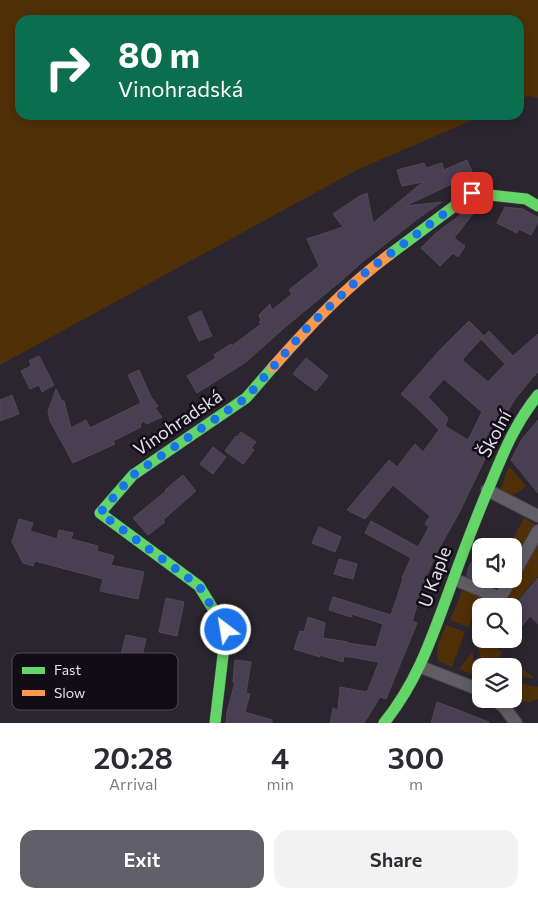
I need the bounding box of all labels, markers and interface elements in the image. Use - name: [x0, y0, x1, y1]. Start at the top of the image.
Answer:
- text: 80 m: [118, 32, 200, 75]
- icon: right: [35, 35, 100, 100]
- text: Vinohradská: [118, 75, 243, 102]
- pin: [451, 172, 493, 214]
- icon: arrive: [458, 179, 486, 207]
- street label: Vinohradská: [129, 384, 226, 460]
- street label: Školní: [473, 405, 516, 461]
- map controls: [472, 538, 522, 708]
- button: sound: [472, 538, 522, 588]
- street label: U Kaple: [413, 543, 455, 610]
- button: search: [472, 598, 522, 648]
- position arrow: [199, 603, 251, 655]
- legend: [12, 653, 178, 710]
- button: layers: [472, 658, 522, 708]
- text: Fast: [54, 661, 81, 678]
- text: Slow: [54, 684, 85, 701]
- text: 20:28: [94, 738, 173, 775]
- text: 4: [271, 738, 289, 775]
- text: 300: [387, 738, 444, 775]
- text: Arrival: [109, 774, 158, 793]
- text: min: [267, 774, 294, 793]
- text: m: [409, 774, 423, 793]
- button: Exit: [20, 830, 264, 888]
- button: Share: [274, 830, 518, 888]

